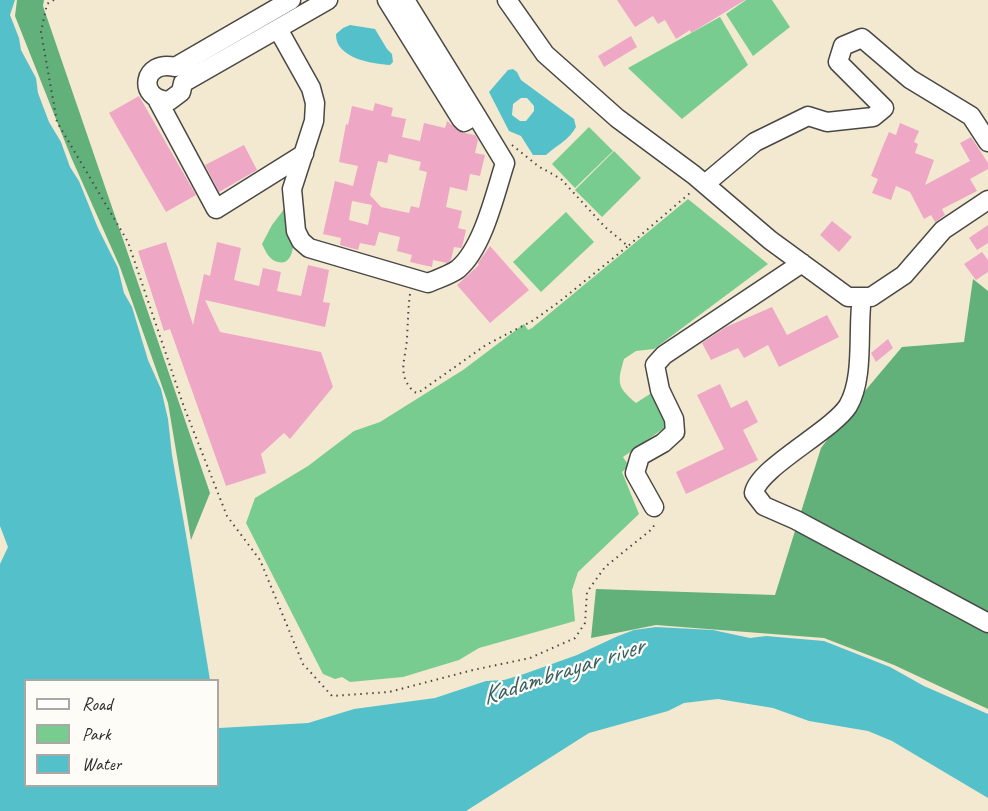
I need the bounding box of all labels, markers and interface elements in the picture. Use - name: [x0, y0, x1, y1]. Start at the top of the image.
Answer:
- water label: Kadambrayar river: [478, 631, 648, 713]
- legend: [24, 679, 219, 787]
- text: Road: [82, 693, 112, 715]
- text: Park: [82, 723, 111, 745]
- text: Water: [82, 753, 121, 775]

